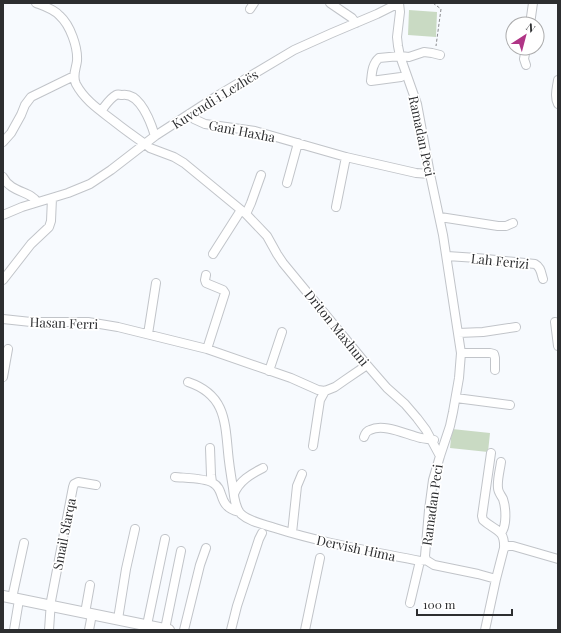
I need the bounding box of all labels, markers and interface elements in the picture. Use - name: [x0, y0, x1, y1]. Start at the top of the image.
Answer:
- north arrow: [505, 16, 545, 56]
- text: N: [524, 19, 539, 36]
- street label: Kuvendi i Lezhës: [168, 65, 261, 132]
- street label: Ramadan Peci: [406, 94, 439, 178]
- street label: Gani Haxha: [207, 116, 277, 145]
- street label: Lah Ferizi: [470, 249, 530, 272]
- street label: Driton Maxhuni: [302, 286, 373, 369]
- street label: Hasan Ferri: [29, 313, 99, 332]
- street label: Ramadan Peci: [417, 463, 446, 547]
- street label: Smail Sfarqa: [48, 496, 79, 571]
- street label: Dervish Hima: [315, 531, 398, 564]
- scale bar: [417, 591, 512, 617]
- text: 100 m: [423, 596, 456, 612]

